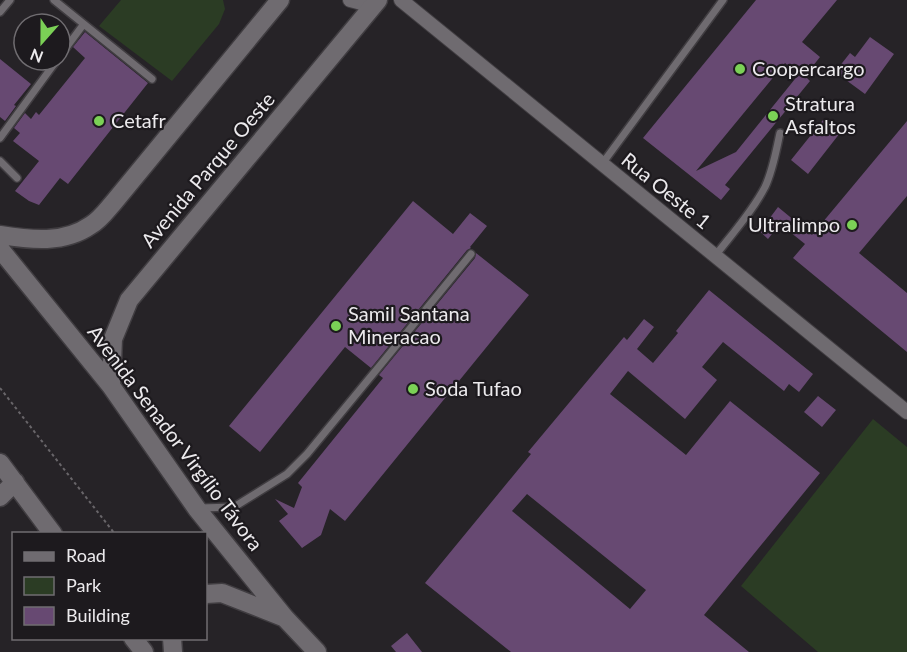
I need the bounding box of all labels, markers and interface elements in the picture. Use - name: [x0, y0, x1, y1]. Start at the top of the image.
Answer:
- north arrow: [12, 12, 72, 72]
- text: N: [27, 45, 46, 68]
- place label: Coopercargo: [752, 56, 865, 80]
- marker: Coopercargo: [733, 62, 747, 76]
- street label: Avenida Parque Oeste: [135, 87, 279, 252]
- place label: Stratura Asfaltos: [785, 91, 856, 138]
- place label: Cetafr: [111, 108, 167, 132]
- marker: Stratura Asfaltos: [766, 109, 780, 123]
- marker: Cetafr: [92, 114, 106, 128]
- street label: Rua Oeste 1: [617, 147, 716, 233]
- place label: Ultralimpo: [748, 212, 840, 236]
- marker: Ultralimpo: [845, 218, 859, 232]
- place label: Samil Santana Mineracao: [348, 301, 470, 348]
- marker: Samil Santana Mineracao: [329, 319, 343, 333]
- street label: Avenida Senador Virgílio Távora: [83, 320, 268, 555]
- place label: Soda Tufao: [425, 376, 522, 400]
- marker: Soda Tufao: [406, 382, 420, 396]
- legend: [12, 532, 207, 640]
- text: Road: [66, 544, 106, 566]
- text: Park: [66, 574, 102, 596]
- text: Building: [66, 604, 130, 626]

